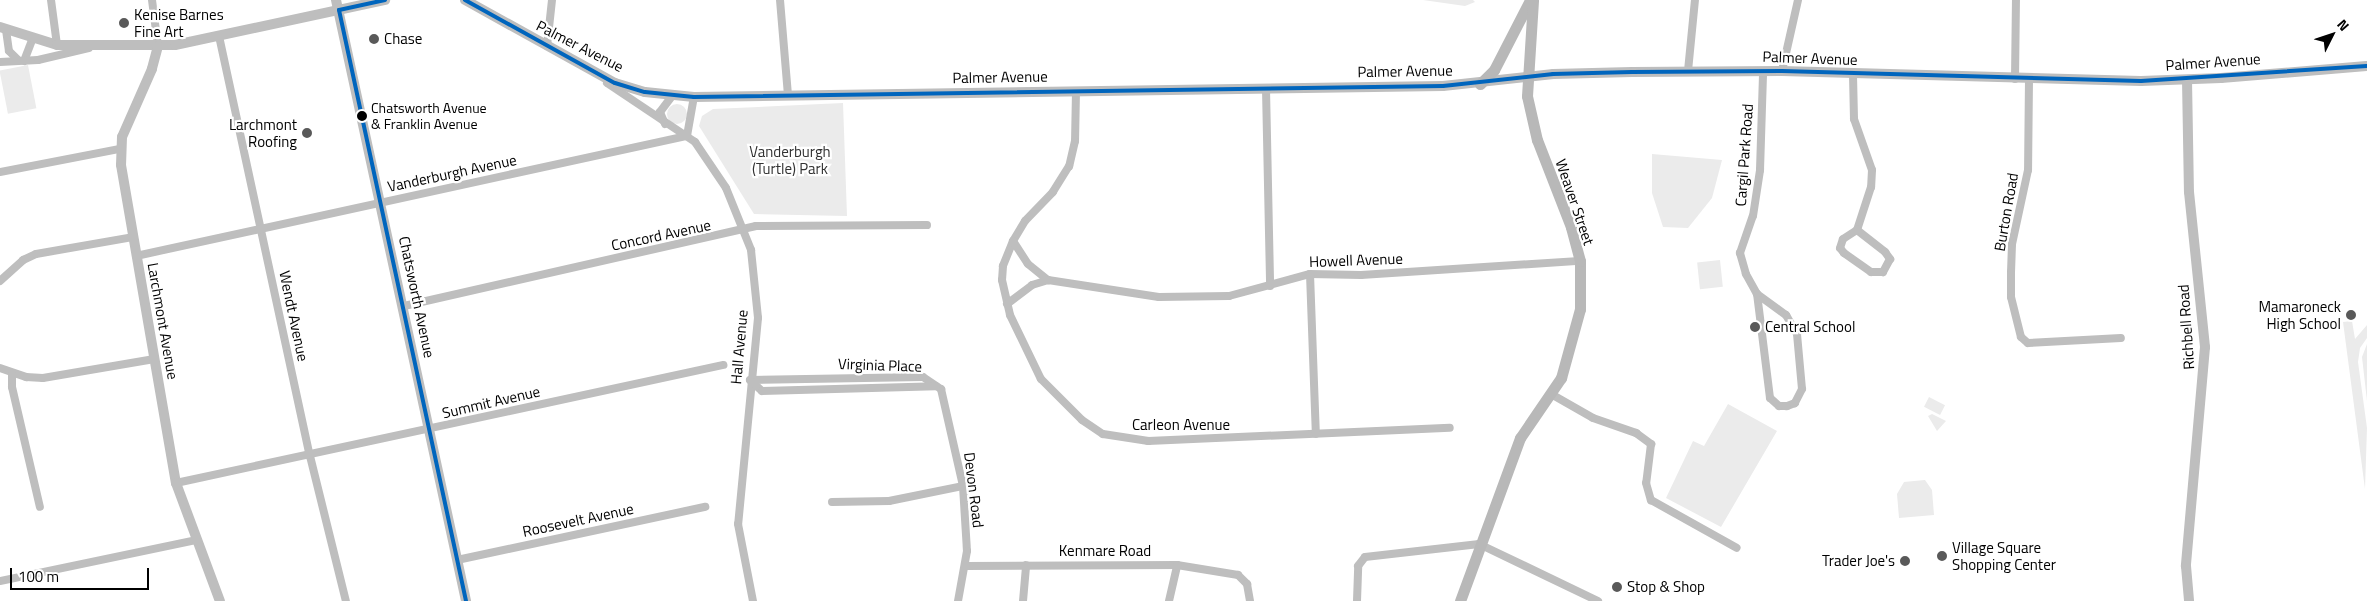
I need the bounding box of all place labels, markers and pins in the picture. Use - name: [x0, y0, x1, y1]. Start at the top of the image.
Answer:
- place label: Kenise Barnes Fine Art: [134, 5, 224, 40]
- marker: Kenise Barnes Fine Art: [118, 17, 130, 29]
- place label: Chase: [384, 30, 422, 48]
- marker: Chase: [368, 33, 380, 45]
- place label: Chatsworth Avenue & Franklin Avenue: [371, 100, 487, 132]
- marker: Chatsworth Avenue & Franklin Avenue: [357, 111, 367, 121]
- place label: Larchmont Roofing: [229, 115, 297, 150]
- marker: Larchmont Roofing: [301, 127, 313, 139]
- place label: Mamaroneck High School: [2259, 297, 2341, 332]
- marker: Mamaroneck High School: [2345, 309, 2357, 321]
- place label: Central School: [1765, 318, 1855, 336]
- marker: Central School: [1749, 321, 1761, 333]
- place label: Village Square Shopping Center: [1952, 538, 2056, 573]
- marker: Village Square Shopping Center: [1936, 550, 1948, 562]
- place label: Trader Joe's: [1822, 552, 1895, 570]
- marker: Trader Joe's: [1899, 555, 1911, 567]
- place label: Stop & Shop: [1627, 578, 1705, 596]
- marker: Stop & Shop: [1611, 581, 1623, 593]

